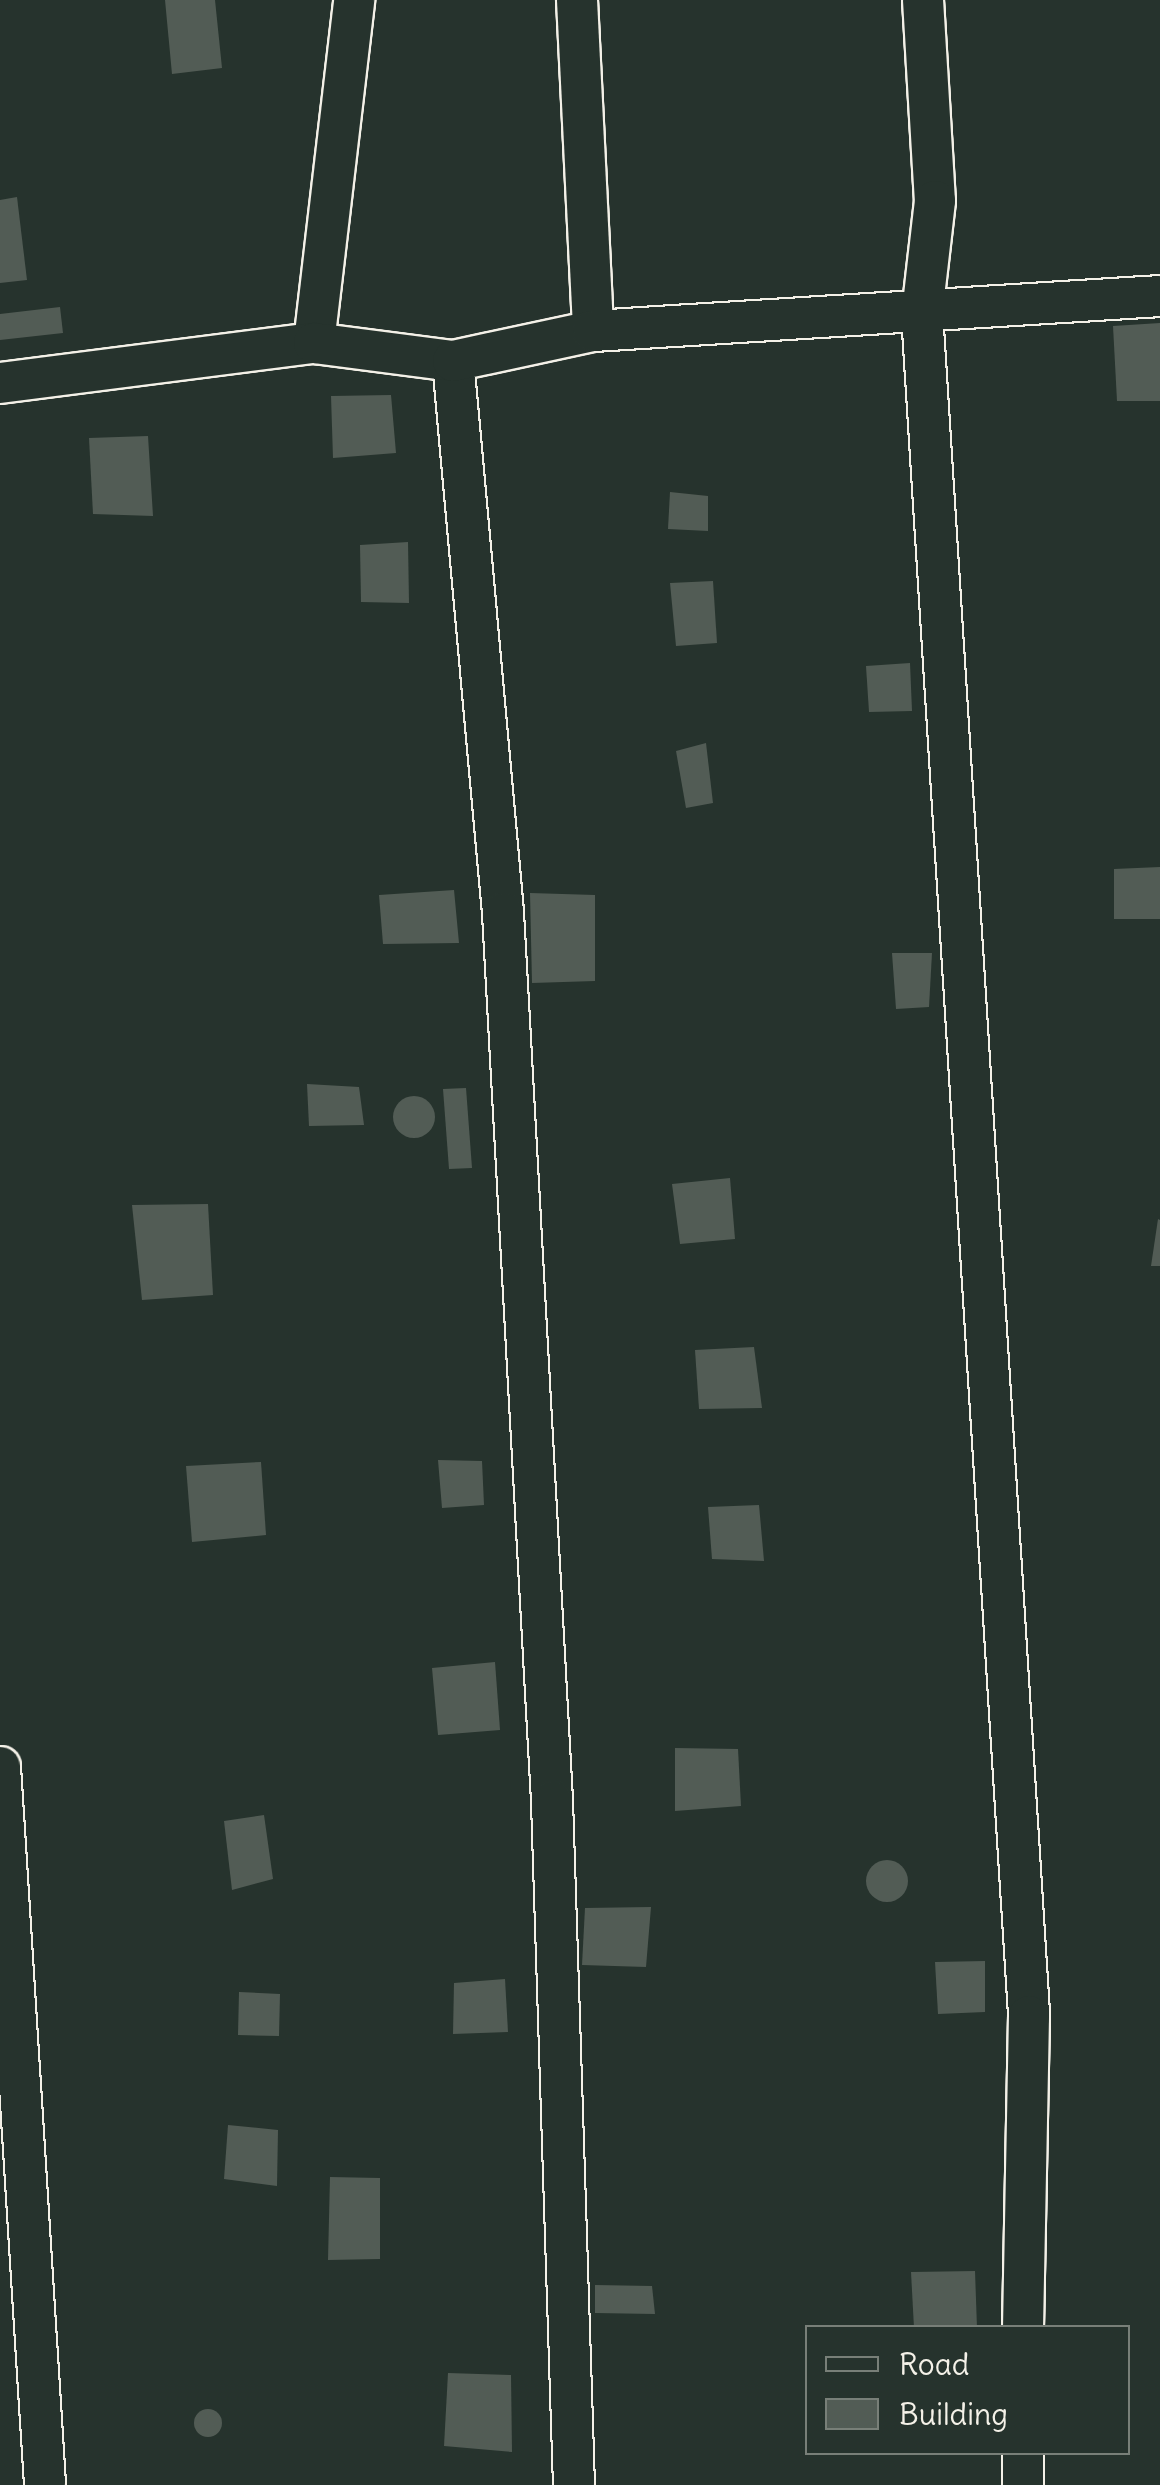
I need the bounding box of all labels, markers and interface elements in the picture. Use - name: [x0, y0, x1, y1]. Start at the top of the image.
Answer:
- legend: [805, 2325, 1130, 2455]
- text: Road: [899, 2345, 969, 2383]
- text: Building: [899, 2395, 1008, 2433]

